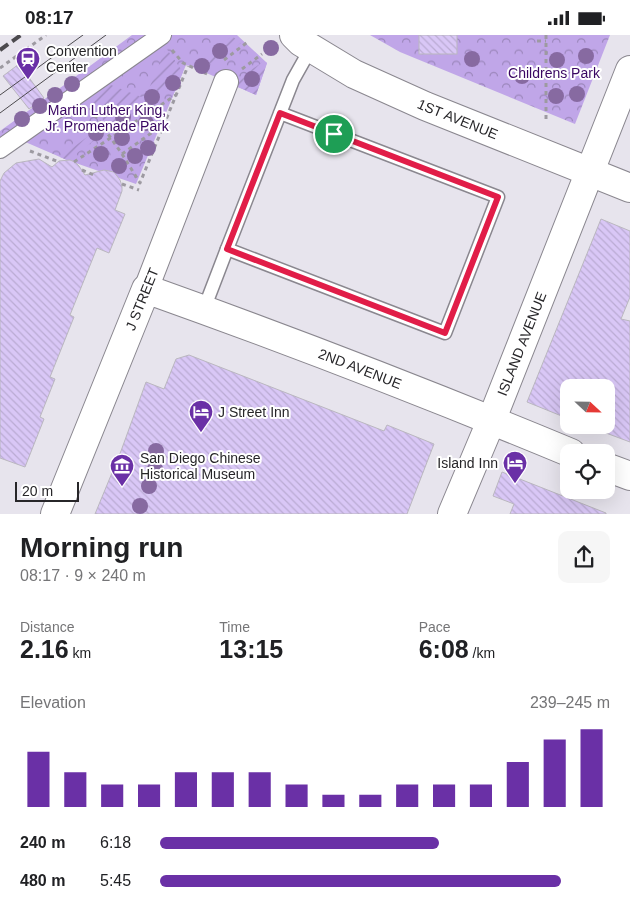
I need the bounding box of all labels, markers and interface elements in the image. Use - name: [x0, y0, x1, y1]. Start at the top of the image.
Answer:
- text: 08:17: [25, 7, 74, 28]
- place label: Convention Center: [46, 43, 117, 75]
- station icon: Convention Center: [15, 46, 41, 80]
- park label: Childrens Park: [508, 65, 601, 81]
- street label: 1ST AVENUE: [415, 96, 500, 142]
- park label: Martin Luther King, Jr. Promenade Park: [45, 102, 170, 134]
- pin: [313, 113, 355, 155]
- icon: arrive: [320, 120, 348, 148]
- street label: J STREET: [122, 265, 162, 333]
- street label: ISLAND AVENUE: [494, 289, 549, 398]
- street label: 2ND AVENUE: [316, 345, 404, 392]
- north arrow: [560, 379, 615, 434]
- map controls: [560, 379, 615, 499]
- hotel icon: J Street Inn: [188, 399, 214, 433]
- place label: J Street Inn: [218, 404, 290, 420]
- button: locate: [560, 444, 615, 499]
- place label: San Diego Chinese Historical Museum: [140, 450, 261, 482]
- hotel icon: Island Inn: [502, 450, 528, 484]
- museum icon: San Diego Chinese Historical Museum: [109, 453, 135, 487]
- place label: Island Inn: [437, 455, 498, 471]
- scale bar: [15, 479, 79, 502]
- text: 20 m: [22, 483, 53, 499]
- button: share: [558, 531, 610, 583]
- text: Morning run: [20, 532, 183, 563]
- text: 08:17 · 9 × 240 m: [20, 567, 146, 584]
- text: Distance: [20, 619, 74, 635]
- text: Time: [219, 619, 250, 635]
- text: Pace: [419, 619, 451, 635]
- text: 2.16: [20, 635, 69, 663]
- text: 13:15: [219, 635, 283, 663]
- text: 6:08: [419, 635, 469, 663]
- text: km: [69, 645, 91, 661]
- text: /km: [469, 645, 495, 661]
- text: Elevation: [20, 694, 86, 711]
- text: 239–245 m: [530, 694, 610, 711]
- text: 240 m: [20, 834, 65, 851]
- text: 6:18: [100, 834, 131, 851]
- text: 480 m: [20, 872, 65, 889]
- text: 5:45: [100, 872, 131, 889]

